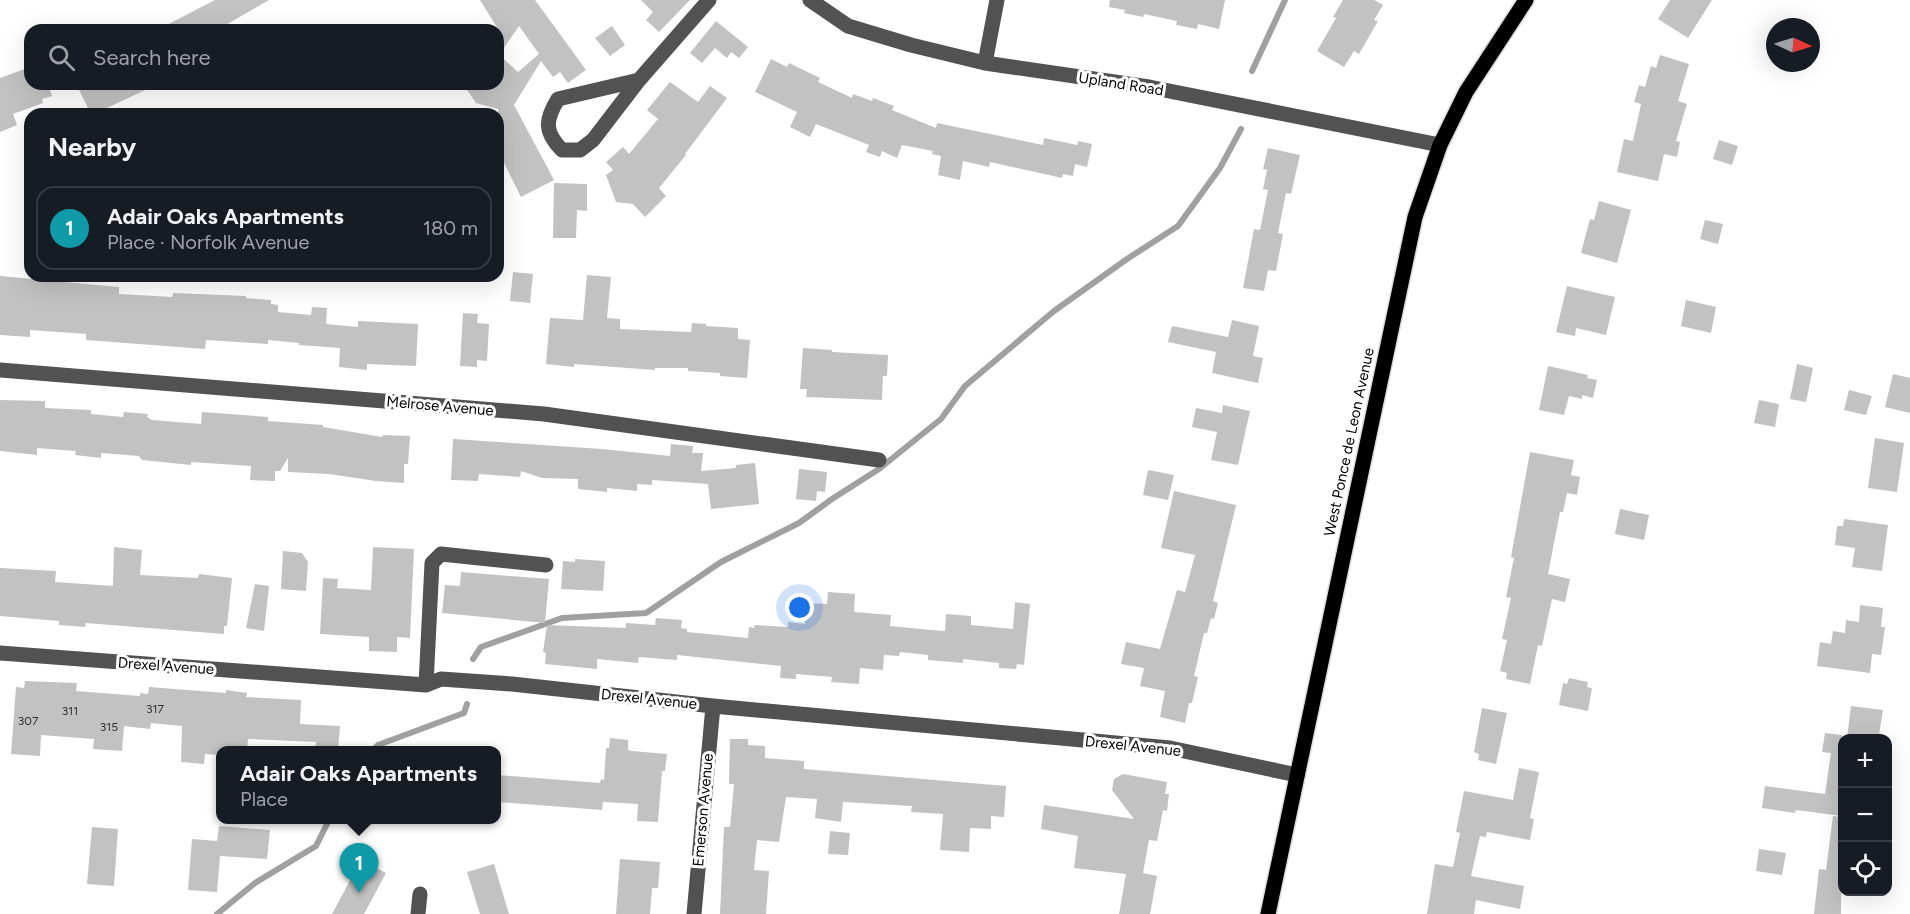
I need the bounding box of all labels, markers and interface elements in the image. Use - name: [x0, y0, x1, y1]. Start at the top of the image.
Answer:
- north arrow: [1766, 18, 1820, 72]
- search box: [24, 24, 504, 90]
- icon: search: [45, 41, 78, 74]
- text: Search here: [93, 44, 211, 71]
- street label: Upland Road: [1077, 68, 1165, 100]
- text: Nearby: [48, 131, 136, 163]
- text: Adair Oaks Apartments: [107, 203, 344, 230]
- text: 1: [65, 216, 74, 240]
- text: 180 m: [423, 216, 478, 240]
- text: Place · Norfolk Avenue: [107, 230, 309, 254]
- street label: West Ponce de Leon Avenue: [1320, 346, 1378, 538]
- street label: Melrose Avenue: [386, 392, 494, 420]
- your location: [785, 593, 814, 622]
- street label: Drexel Avenue: [117, 654, 215, 678]
- street label: Drexel Avenue: [600, 685, 698, 713]
- house number: 317: [146, 702, 165, 716]
- house number: 311: [62, 704, 78, 718]
- house number: 307: [18, 714, 39, 728]
- house number: 315: [100, 720, 118, 734]
- street label: Drexel Avenue: [1084, 732, 1182, 760]
- map controls: [1838, 734, 1892, 896]
- button: +: [1838, 734, 1892, 788]
- popup: [216, 746, 501, 824]
- street label: Emerson Avenue: [689, 753, 717, 867]
- text: Adair Oaks Apartments: [240, 760, 477, 787]
- text: Place: [240, 787, 288, 811]
- button: −: [1838, 788, 1892, 842]
- button: locate: [1838, 842, 1892, 896]
- pin: 1: [340, 844, 378, 893]

